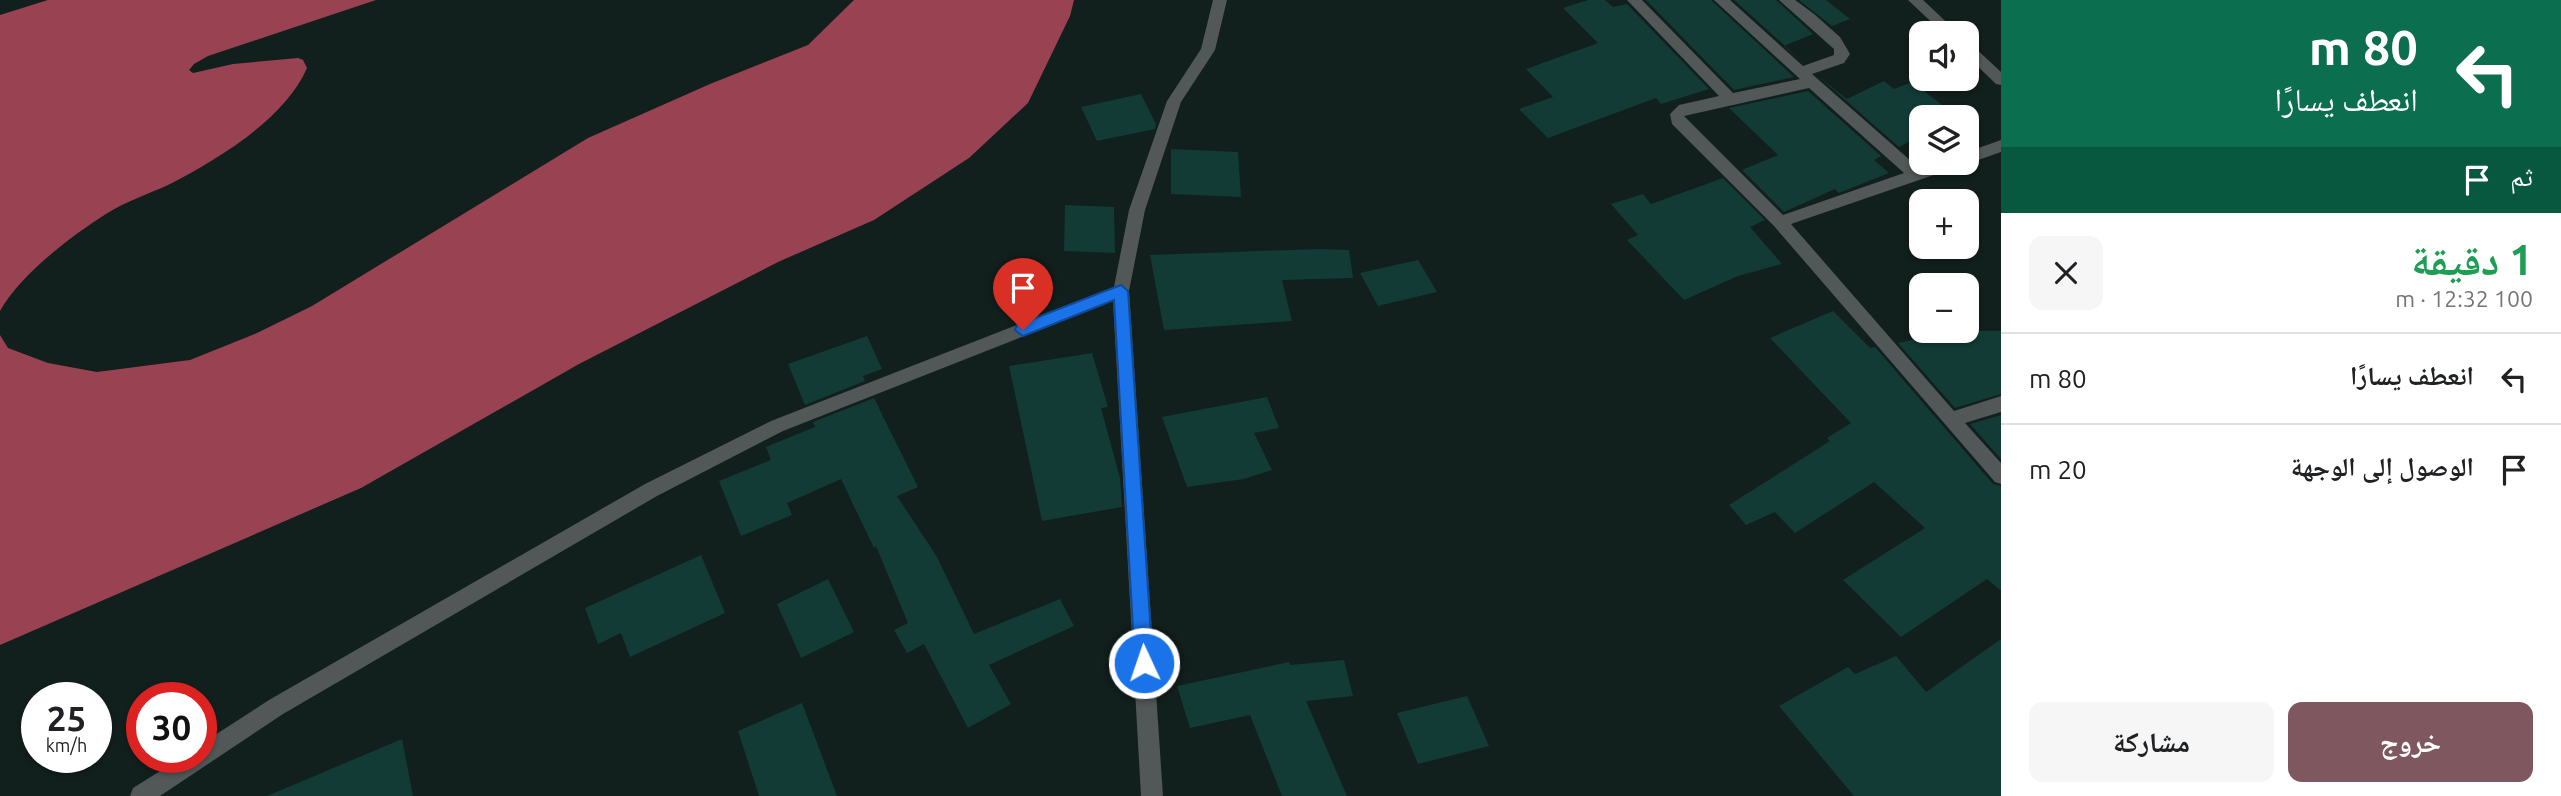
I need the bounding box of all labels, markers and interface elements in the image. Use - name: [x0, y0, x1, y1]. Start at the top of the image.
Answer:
- text: 80 m: [2309, 19, 2418, 74]
- map controls: [1909, 21, 1979, 343]
- button: sound: [1909, 21, 1979, 91]
- icon: left: [2442, 28, 2533, 119]
- text: انعطف يسارًا: [2274, 81, 2418, 117]
- button: layers: [1909, 105, 1979, 175]
- icon: arrive: [2458, 161, 2496, 199]
- text: ثم: [2510, 162, 2533, 191]
- button: +: [1909, 189, 1979, 259]
- button: close: [2029, 236, 2103, 310]
- text: 1 دقيقة: [2411, 236, 2533, 283]
- pin: [993, 258, 1053, 330]
- icon: arrive: [1004, 269, 1042, 307]
- button: −: [1909, 273, 1979, 343]
- text: 100 m · 12:32: [2395, 286, 2533, 311]
- icon: left: [2495, 360, 2533, 398]
- text: انعطف يسارًا: [2350, 361, 2474, 390]
- text: 80 m: [2029, 364, 2087, 393]
- icon: arrive: [2495, 451, 2533, 489]
- text: الوصول إلى الوجهة: [2291, 452, 2474, 481]
- text: 20 m: [2029, 455, 2087, 484]
- position arrow: [1107, 626, 1181, 700]
- speed limit sign: 30: [126, 682, 217, 773]
- text: 25: [47, 698, 86, 738]
- button: مشاركة: [2029, 702, 2274, 782]
- button: خروج: [2288, 702, 2533, 782]
- text: km/h: [46, 735, 87, 755]

